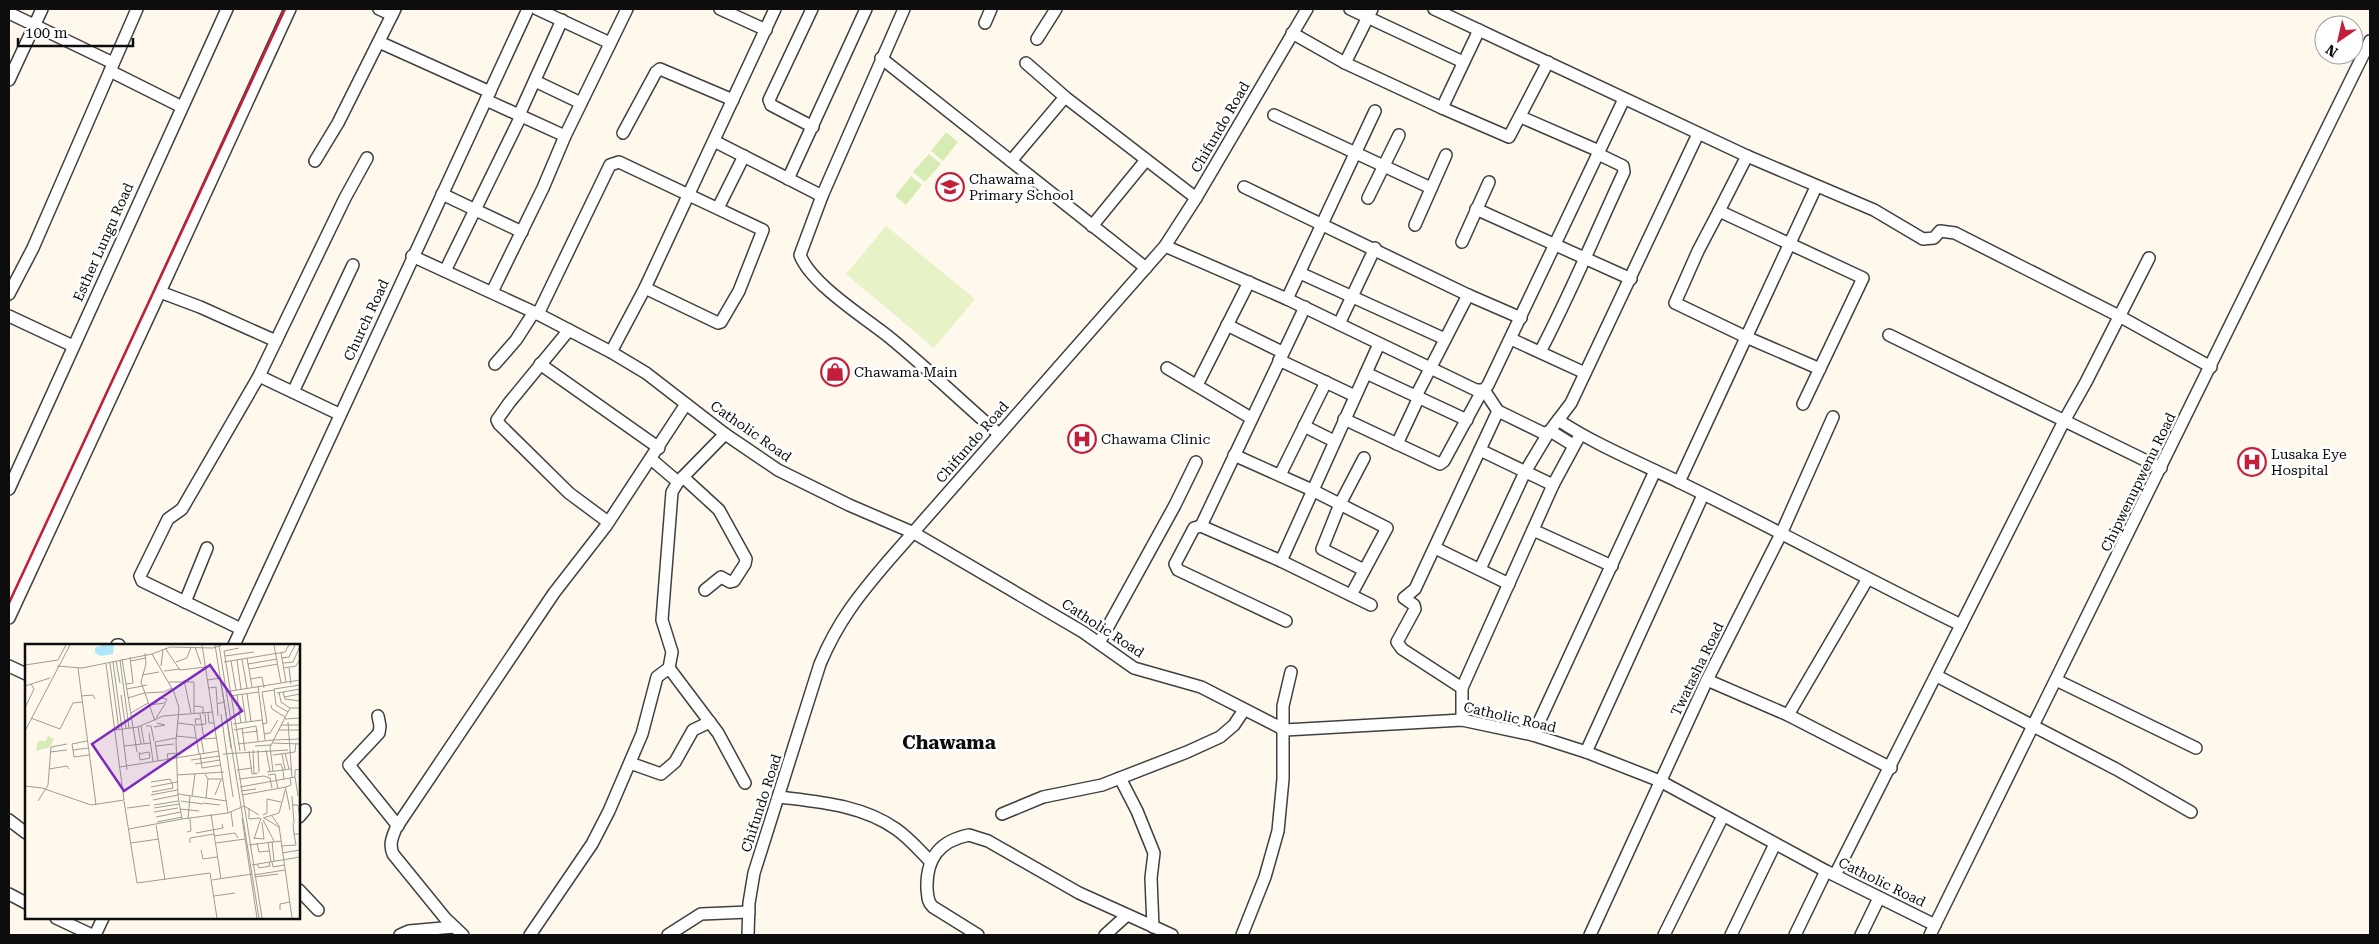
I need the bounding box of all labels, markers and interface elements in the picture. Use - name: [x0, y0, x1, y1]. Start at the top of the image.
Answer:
- scale bar: [18, 15, 132, 47]
- north arrow: [2314, 15, 2364, 65]
- text: 100 m: [25, 24, 68, 42]
- text: N: [2323, 41, 2341, 60]
- street label: Chifundo Road: [1187, 79, 1253, 175]
- place label: Chawama Primary School: [969, 171, 1074, 203]
- school or university icon: Chawama Primary School: [935, 172, 965, 202]
- street label: Esther Lungu Road: [70, 180, 136, 304]
- street label: Church Road: [340, 277, 392, 363]
- shop icon: Chawama Main: [820, 357, 850, 387]
- place label: Chawama Main: [854, 364, 958, 380]
- street label: Catholic Road: [708, 397, 794, 465]
- street label: Chifundo Road: [932, 398, 1012, 486]
- street label: Chipwenupwenu Road: [2097, 410, 2179, 554]
- hospital icon: Chawama Clinic: [1067, 424, 1097, 454]
- place label: Chawama Clinic: [1101, 431, 1211, 447]
- place label: Lusaka Eye Hospital: [2271, 446, 2347, 478]
- hospital icon: Lusaka Eye Hospital: [2237, 447, 2267, 477]
- street label: Catholic Road: [1059, 595, 1147, 661]
- street label: Twatasha Road: [1667, 620, 1727, 718]
- inset map: [25, 644, 300, 919]
- street label: Catholic Road: [1462, 699, 1558, 735]
- district label: Chawama: [902, 731, 996, 754]
- street label: Chifundo Road: [738, 752, 784, 854]
- street label: Catholic Road: [1836, 854, 1928, 910]

